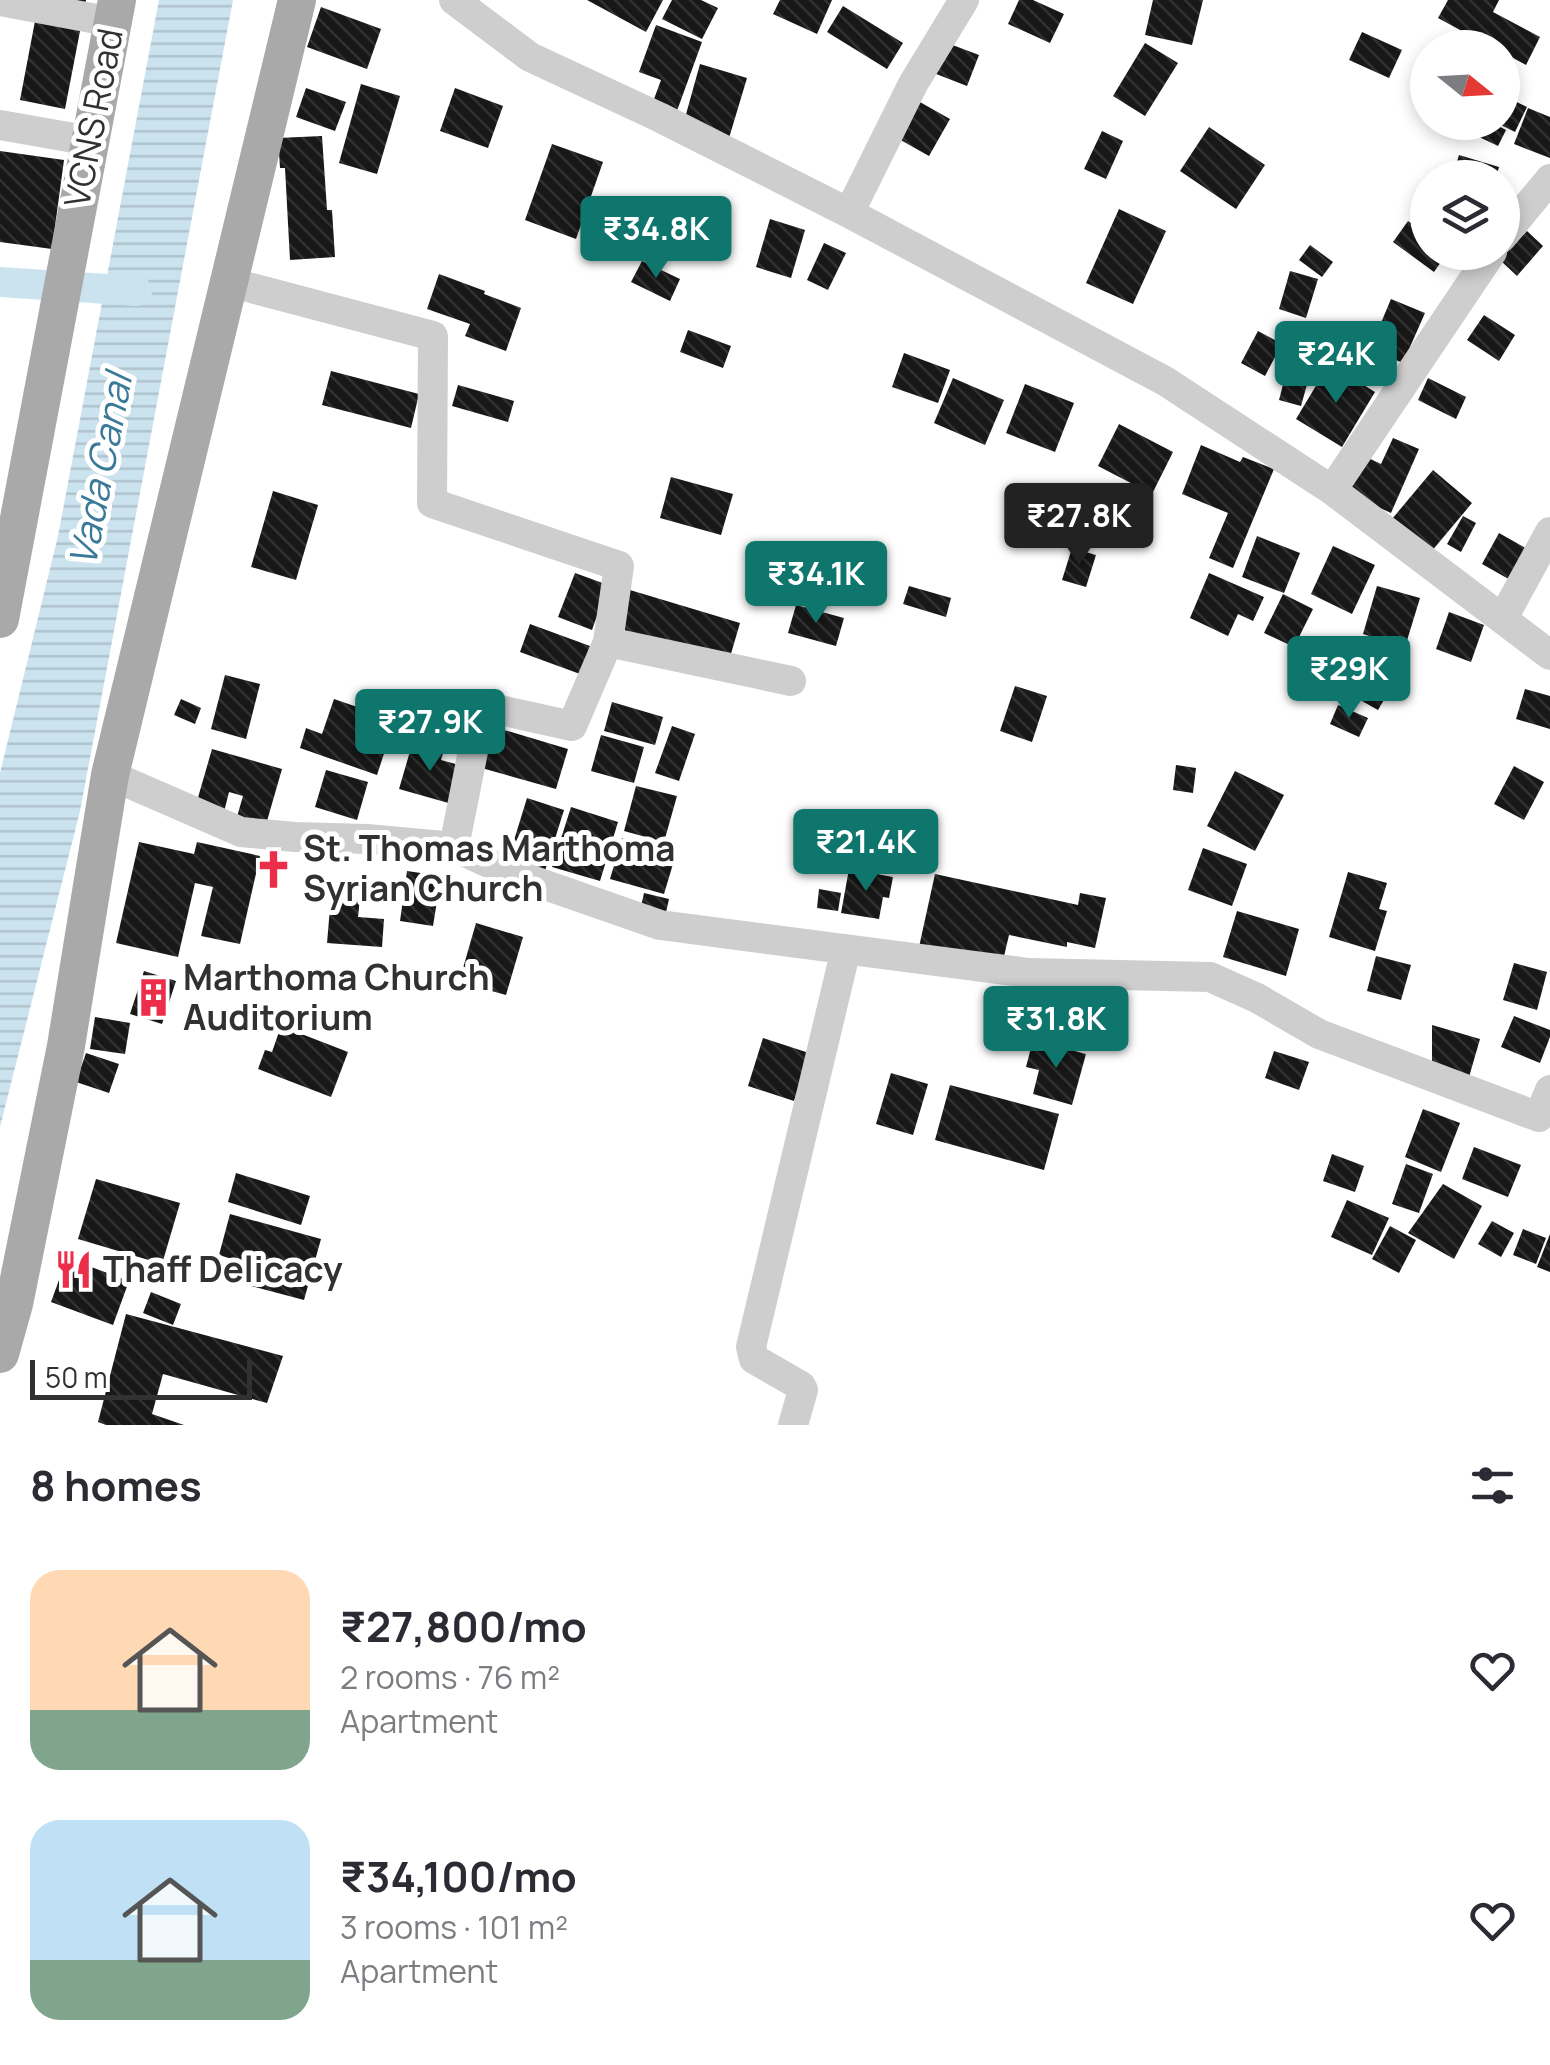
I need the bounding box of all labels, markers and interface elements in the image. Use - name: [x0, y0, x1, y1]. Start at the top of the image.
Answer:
- street label: VCNS Road: [52, 24, 134, 211]
- north arrow: [1410, 30, 1520, 140]
- map controls: [1410, 30, 1520, 270]
- button: layers: [1410, 160, 1520, 270]
- pin: ₹34.8K: [575, 196, 737, 281]
- text: ₹34.8K: [602, 206, 710, 250]
- pin: ₹24K: [1277, 321, 1395, 406]
- text: ₹24K: [1297, 331, 1375, 375]
- water label: Vada Canal: [55, 365, 144, 570]
- pin: ₹27.8K: [998, 483, 1160, 568]
- text: ₹27.8K: [1026, 493, 1132, 537]
- pin: ₹34.1K: [735, 541, 897, 626]
- text: ₹34.1K: [767, 551, 865, 595]
- pin: ₹29K: [1290, 636, 1408, 721]
- text: ₹29K: [1309, 646, 1389, 690]
- pin: ₹27.9K: [349, 689, 511, 774]
- text: ₹27.9K: [377, 699, 483, 743]
- pin: ₹21.4K: [785, 809, 947, 894]
- text: ₹21.4K: [815, 819, 917, 863]
- place label: St. Thomas Marthoma Syrian Church: [303, 824, 675, 912]
- church icon: St. Thomas Marthoma Syrian Church: [252, 848, 294, 890]
- place label: Marthoma Church Auditorium: [183, 953, 490, 1041]
- building icon: Marthoma Church Auditorium: [132, 977, 174, 1019]
- pin: ₹31.8K: [975, 986, 1137, 1071]
- text: ₹31.8K: [1005, 996, 1107, 1040]
- place label: Thaff Delicacy: [103, 1245, 343, 1293]
- restaurant icon: Thaff Delicacy: [52, 1249, 94, 1291]
- scale bar: [30, 1355, 252, 1400]
- text: 50 m: [45, 1358, 108, 1396]
- text: 8 homes: [30, 1456, 202, 1514]
- icon: filters: [1465, 1458, 1520, 1513]
- text: ₹27,800/mo: [340, 1597, 587, 1655]
- icon: home: [110, 1610, 230, 1730]
- icon: heart: [1465, 1643, 1520, 1698]
- text: 2 rooms · 76 m²: [340, 1655, 560, 1699]
- text: Apartment: [340, 1699, 498, 1743]
- text: ₹34,100/mo: [340, 1847, 577, 1905]
- icon: home: [110, 1860, 230, 1980]
- icon: heart: [1465, 1893, 1520, 1948]
- text: 3 rooms · 101 m²: [340, 1905, 568, 1949]
- text: Apartment: [340, 1949, 498, 1993]

